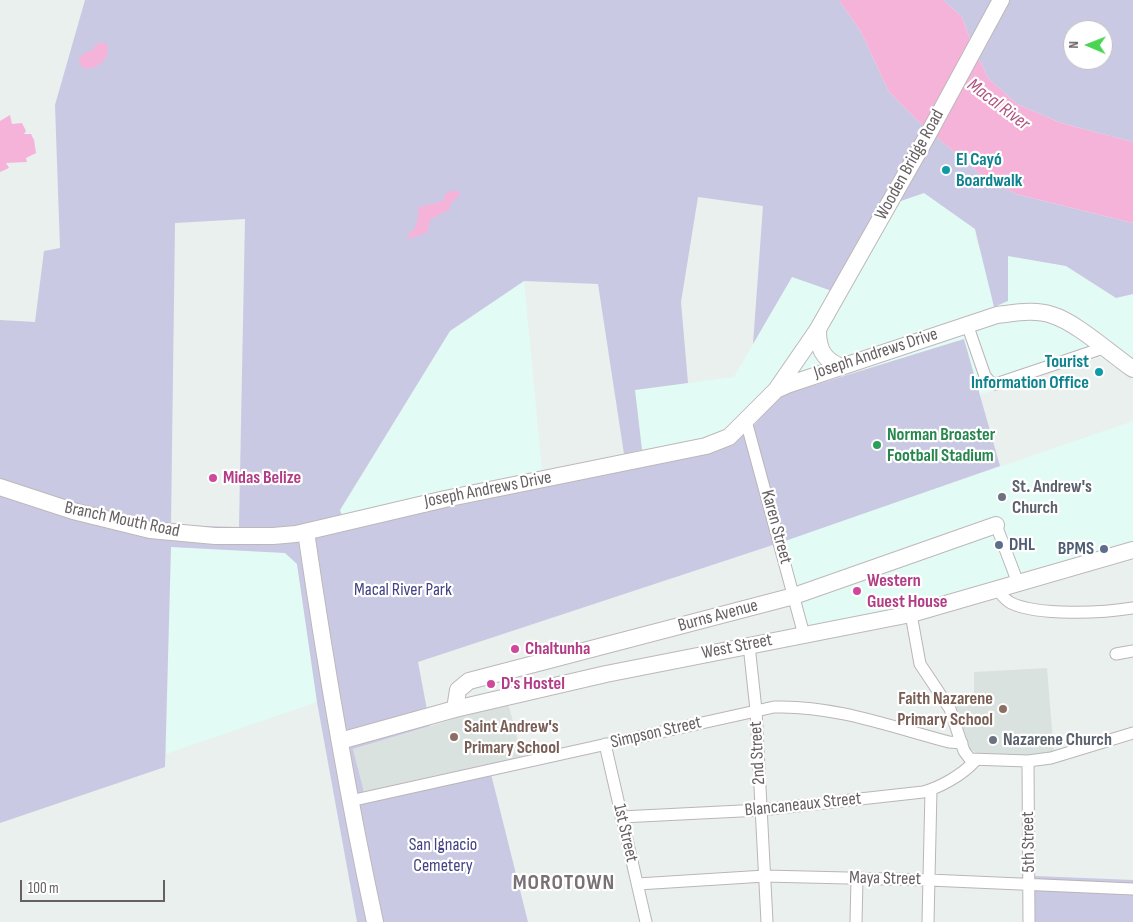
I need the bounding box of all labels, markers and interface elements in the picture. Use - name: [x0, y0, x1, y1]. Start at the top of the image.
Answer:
- north arrow: [1063, 20, 1113, 70]
- text: N: [1065, 41, 1082, 49]
- water label: Macal River: [962, 74, 1034, 136]
- street label: Wooden Bridge Road: [871, 106, 949, 224]
- place label: El Cayó Boardwalk: [956, 149, 1022, 192]
- marker: El Cayó Boardwalk: [940, 164, 952, 176]
- street label: Joseph Andrews Drive: [811, 324, 941, 384]
- place label: Tourist Information Office: [971, 351, 1089, 394]
- marker: Tourist Information Office: [1093, 366, 1105, 378]
- place label: Norman Broaster Football Stadium: [887, 424, 995, 466]
- marker: Norman Broaster Football Stadium: [871, 439, 883, 451]
- place label: Midas Belize: [223, 467, 301, 489]
- street label: Joseph Andrews Drive: [423, 467, 553, 513]
- marker: Midas Belize: [207, 472, 219, 484]
- place label: St. Andrew's Church: [1012, 476, 1092, 518]
- street label: Karen Street: [756, 488, 796, 566]
- marker: St. Andrew's Church: [996, 491, 1008, 503]
- street label: Branch Mouth Road: [63, 497, 181, 543]
- place label: DHL: [1009, 534, 1035, 556]
- place label: BPMS: [1058, 538, 1094, 560]
- marker: DHL: [993, 539, 1005, 551]
- marker: BPMS: [1098, 543, 1110, 555]
- place label: Western Guest House: [867, 570, 948, 612]
- park label: Macal River Park: [354, 579, 452, 601]
- marker: Western Guest House: [851, 585, 863, 597]
- street label: Burns Avenue: [676, 595, 760, 637]
- street label: West Street: [700, 630, 774, 664]
- place label: Chaltunha: [525, 638, 590, 660]
- marker: Chaltunha: [509, 643, 521, 655]
- place label: D's Hostel: [501, 673, 565, 695]
- marker: D's Hostel: [485, 678, 497, 690]
- place label: Faith Nazarene Primary School: [897, 688, 993, 731]
- marker: Faith Nazarene Primary School: [997, 703, 1009, 715]
- street label: Simpson Street: [608, 712, 704, 754]
- place label: Saint Andrew's Primary School: [464, 716, 560, 759]
- street label: 2nd Street: [746, 721, 770, 785]
- place label: Nazarene Church: [1003, 729, 1112, 751]
- marker: Saint Andrew's Primary School: [448, 731, 460, 743]
- marker: Nazarene Church: [987, 734, 999, 746]
- street label: Blancaneaux Street: [744, 788, 862, 822]
- street label: 1st Street: [608, 802, 642, 864]
- street label: 5th Street: [1018, 811, 1040, 873]
- park label: San Ignacio Cemetery: [409, 834, 477, 876]
- street label: Maya Street: [849, 868, 921, 890]
- scale bar: [22, 870, 168, 902]
- district label: MOROTOWN: [512, 870, 616, 896]
- text: 100 m: [28, 879, 59, 898]

